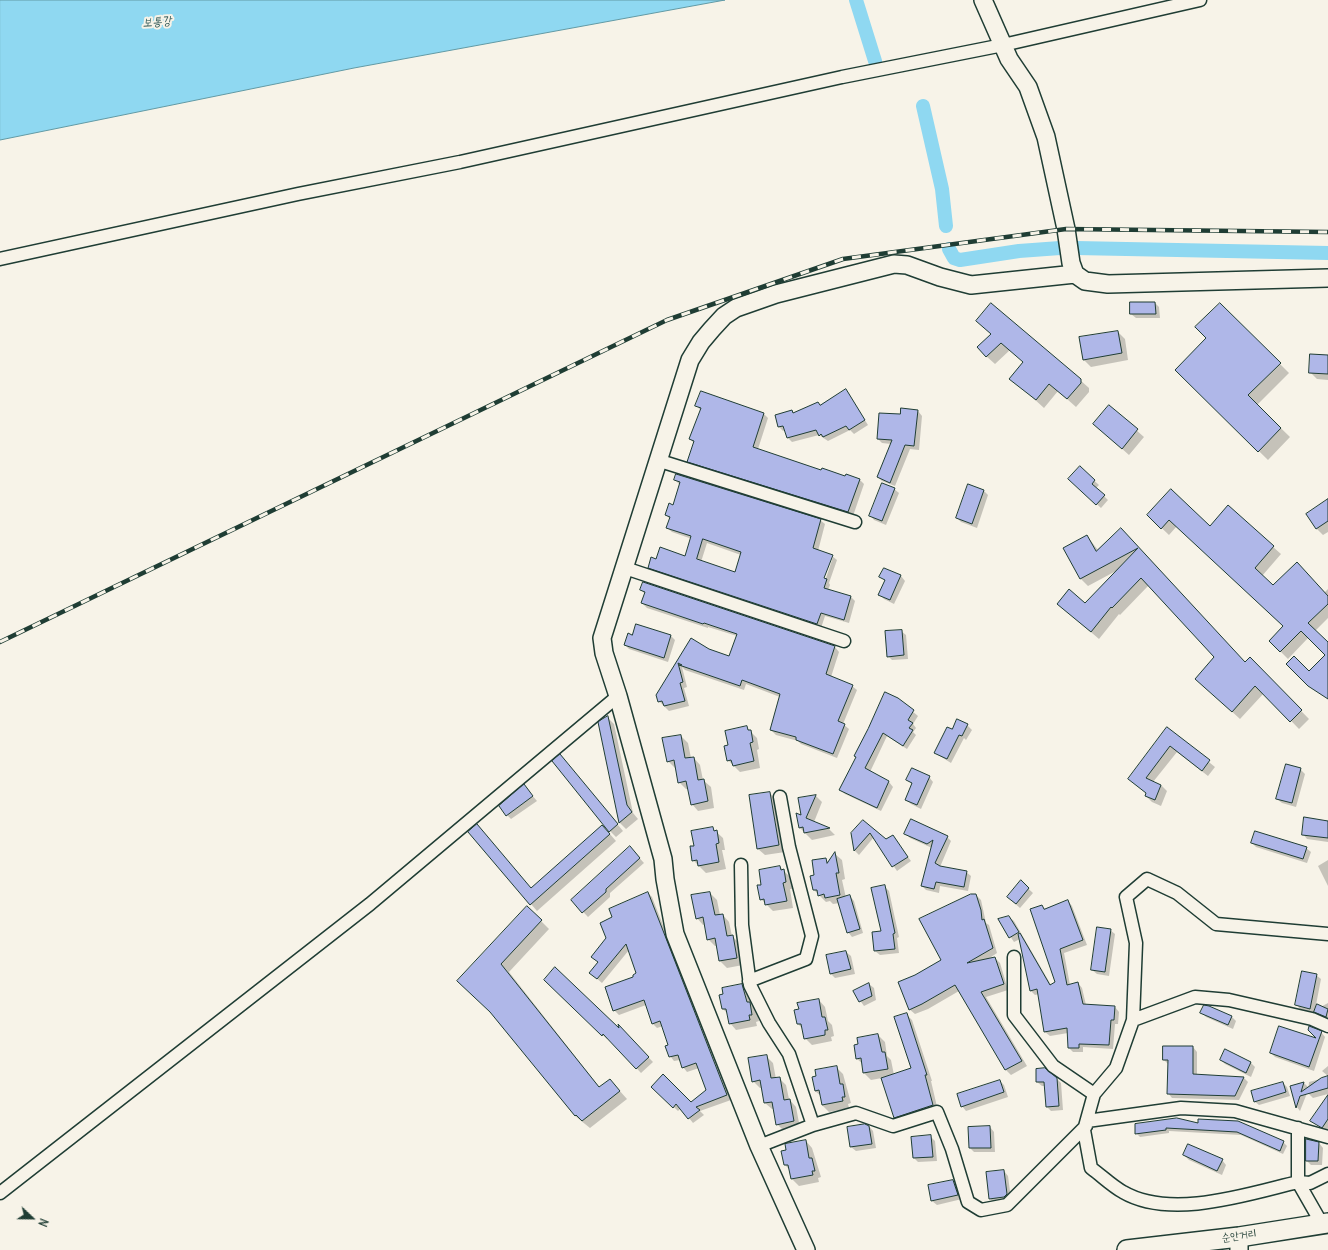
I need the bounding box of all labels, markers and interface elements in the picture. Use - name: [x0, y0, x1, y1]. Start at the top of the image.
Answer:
- water label: 보통강: [142, 14, 172, 30]
- north arrow: [12, 1198, 52, 1238]
- text: N: [35, 1216, 51, 1229]
- street label: 순안거리: [1221, 1227, 1257, 1245]

